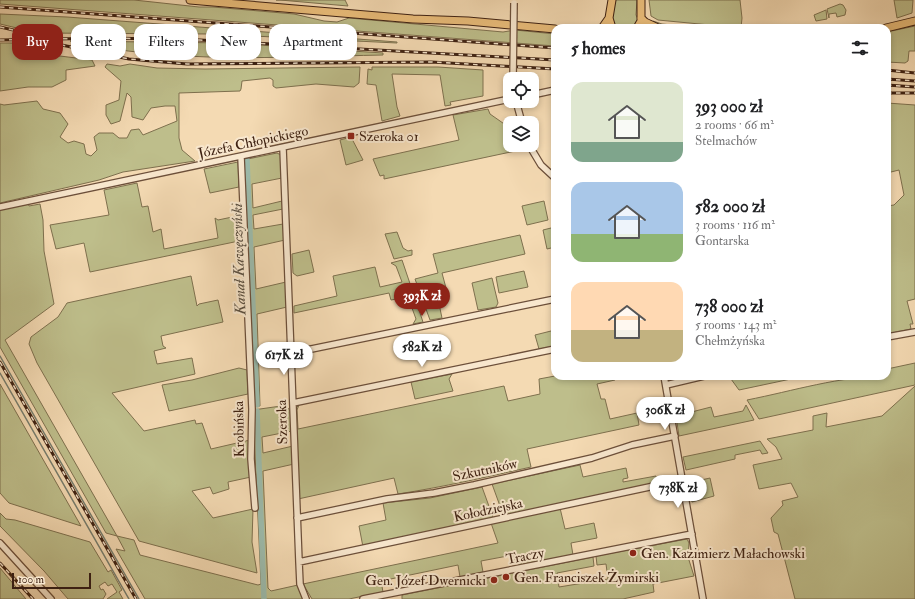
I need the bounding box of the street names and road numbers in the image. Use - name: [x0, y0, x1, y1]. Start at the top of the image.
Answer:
- street label: Józefa Chłopickiego: [195, 122, 310, 163]
- street label: Szeroka: [273, 399, 291, 445]
- street label: Krobińska: [230, 400, 248, 457]
- street label: Szkutników: [451, 455, 519, 485]
- street label: Kołodziejska: [452, 494, 524, 526]
- street label: Traczy: [505, 544, 546, 569]

